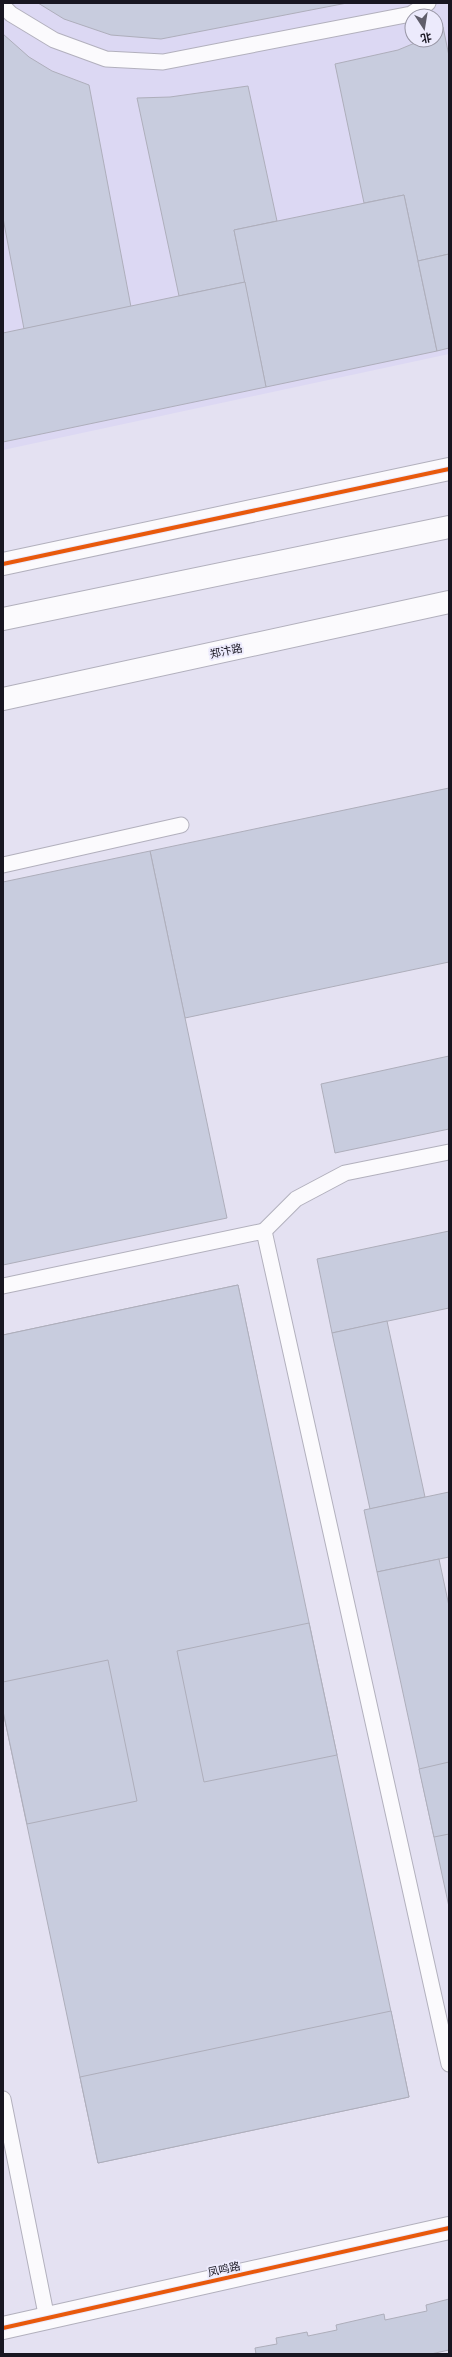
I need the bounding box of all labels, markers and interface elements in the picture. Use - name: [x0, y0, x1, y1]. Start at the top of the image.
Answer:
- north arrow: [404, 8, 444, 48]
- text: 北: [419, 30, 433, 45]
- street label: 郑汴路: [209, 642, 244, 661]
- street label: 凤鸣路: [207, 2259, 242, 2280]

